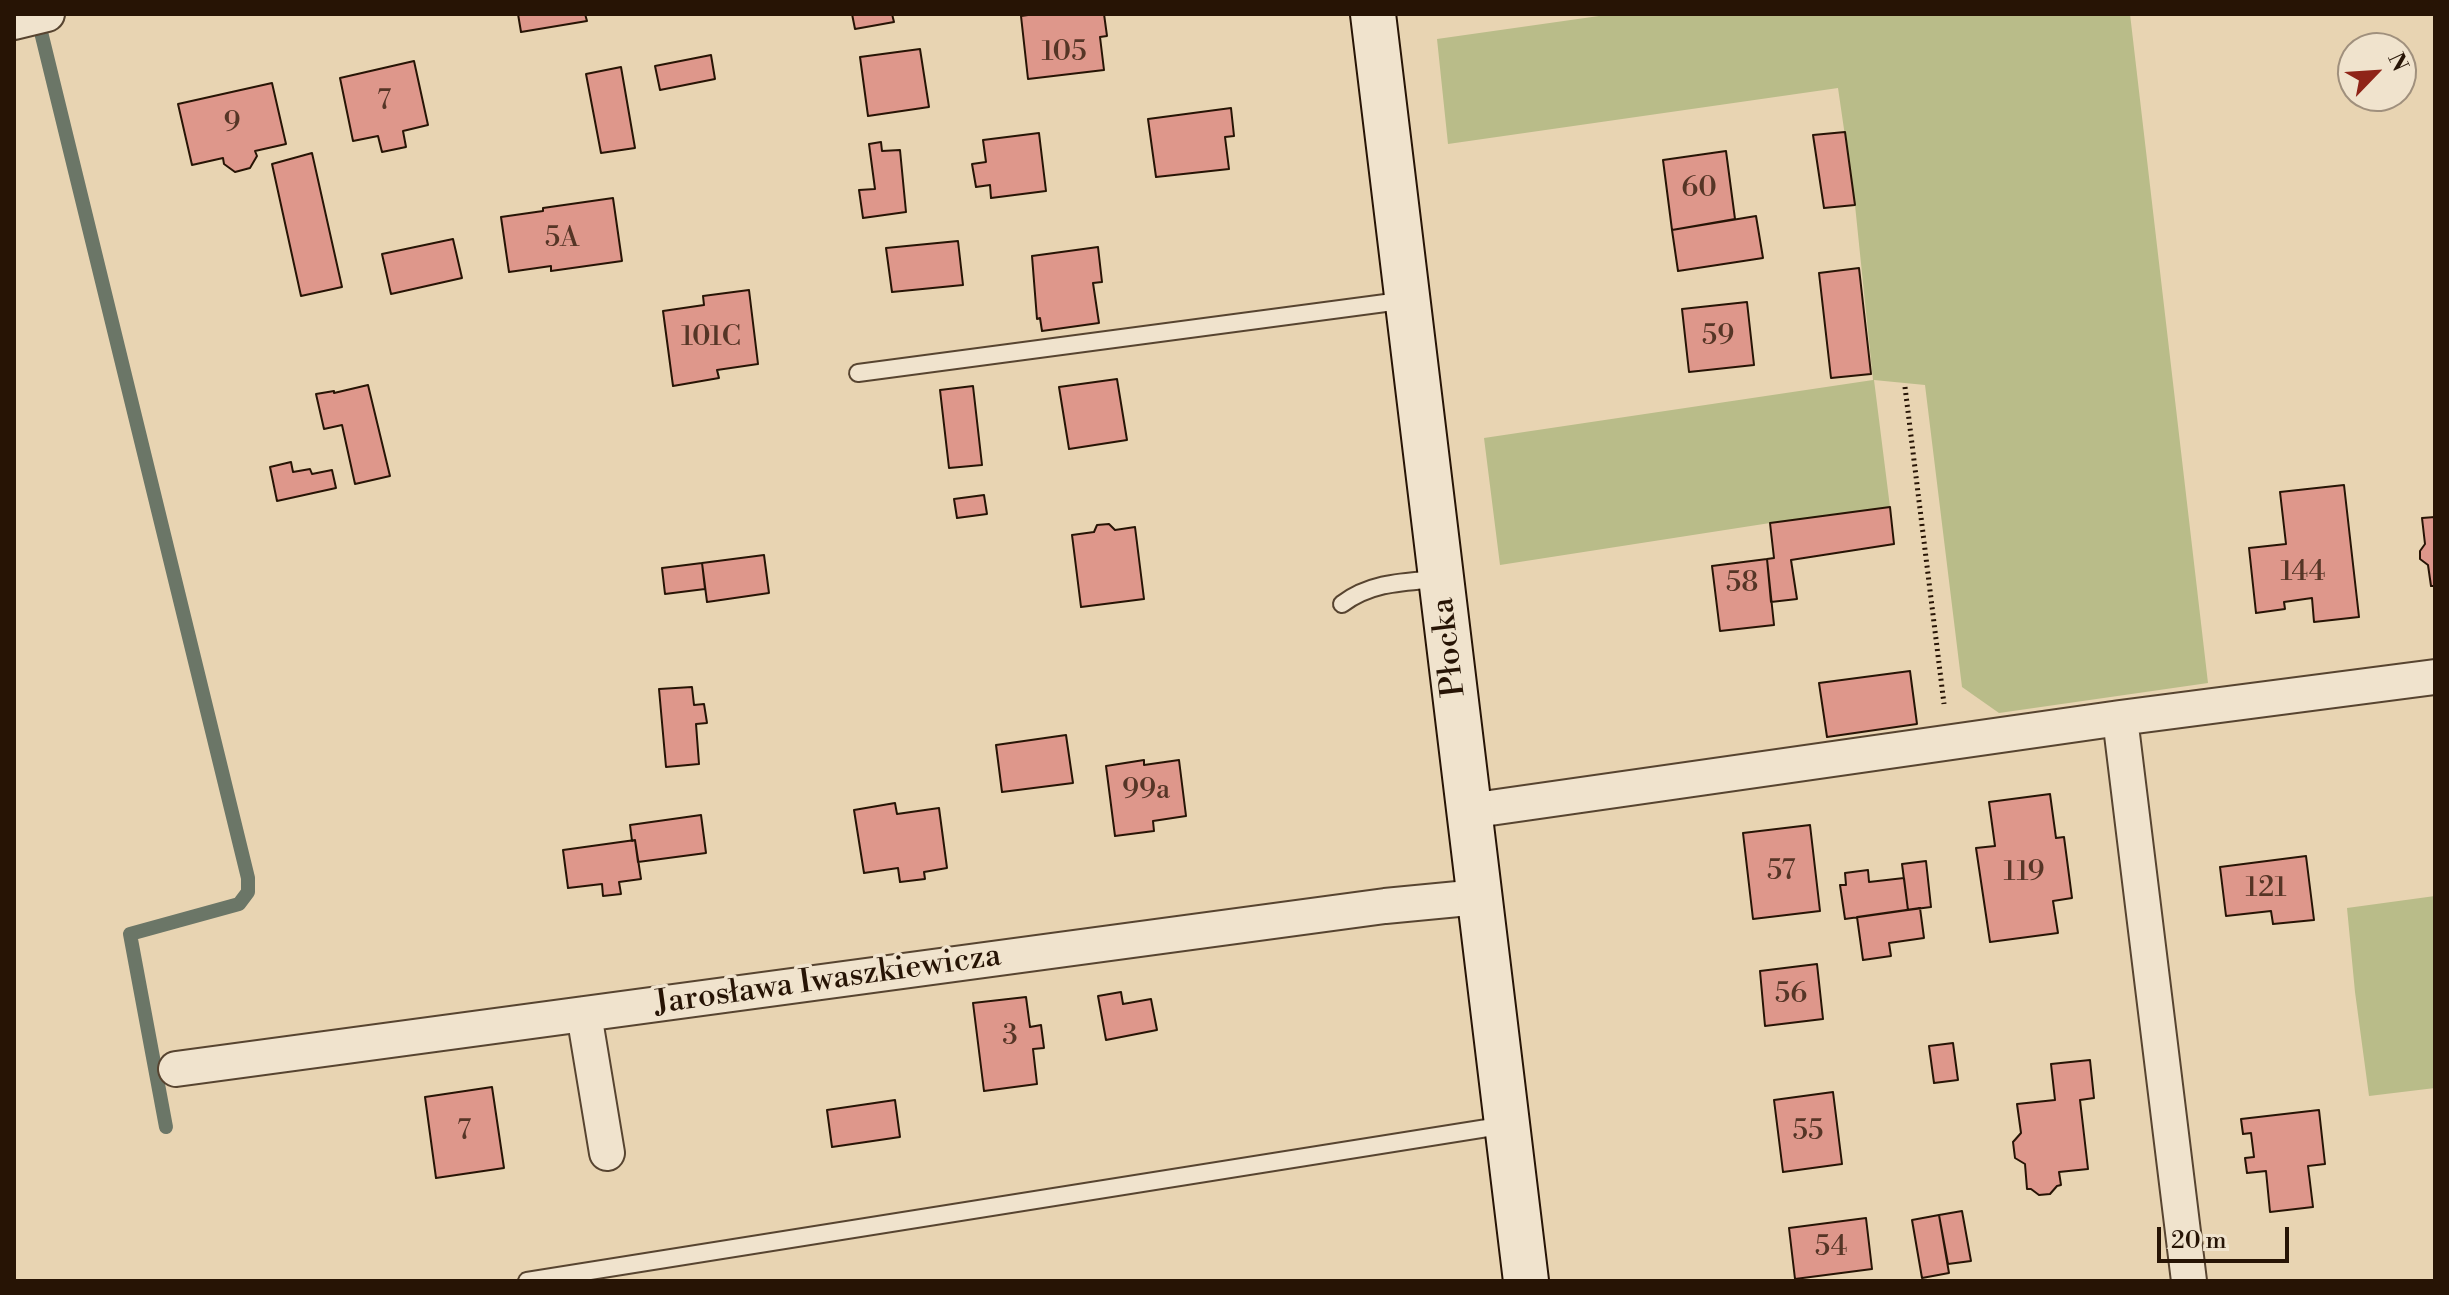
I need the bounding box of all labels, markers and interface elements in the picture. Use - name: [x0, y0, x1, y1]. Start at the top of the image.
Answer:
- north arrow: [2337, 32, 2417, 112]
- house number: 105: [1041, 36, 1087, 70]
- text: N: [2381, 49, 2413, 76]
- house number: 7: [377, 85, 391, 119]
- house number: 9: [224, 107, 240, 141]
- house number: 60: [1681, 172, 1717, 206]
- house number: 5A: [545, 222, 579, 256]
- house number: 59: [1702, 320, 1734, 354]
- house number: 101C: [681, 321, 741, 355]
- house number: 144: [2281, 556, 2325, 590]
- house number: 58: [1726, 567, 1758, 601]
- street label: Płocka: [1425, 595, 1475, 699]
- house number: 99a: [1122, 774, 1170, 808]
- house number: 57: [1767, 855, 1795, 889]
- house number: 119: [2004, 856, 2044, 890]
- house number: 121: [2246, 872, 2286, 906]
- street label: Jarosława Iwaszkiewicza: [652, 938, 1004, 1024]
- house number: 56: [1775, 978, 1807, 1012]
- house number: 3: [1002, 1020, 1018, 1054]
- house number: 7: [457, 1115, 471, 1149]
- house number: 55: [1793, 1115, 1823, 1149]
- scale bar: [2161, 1211, 2293, 1261]
- text: 20 m: [2171, 1226, 2227, 1256]
- house number: 54: [1815, 1231, 1847, 1265]

